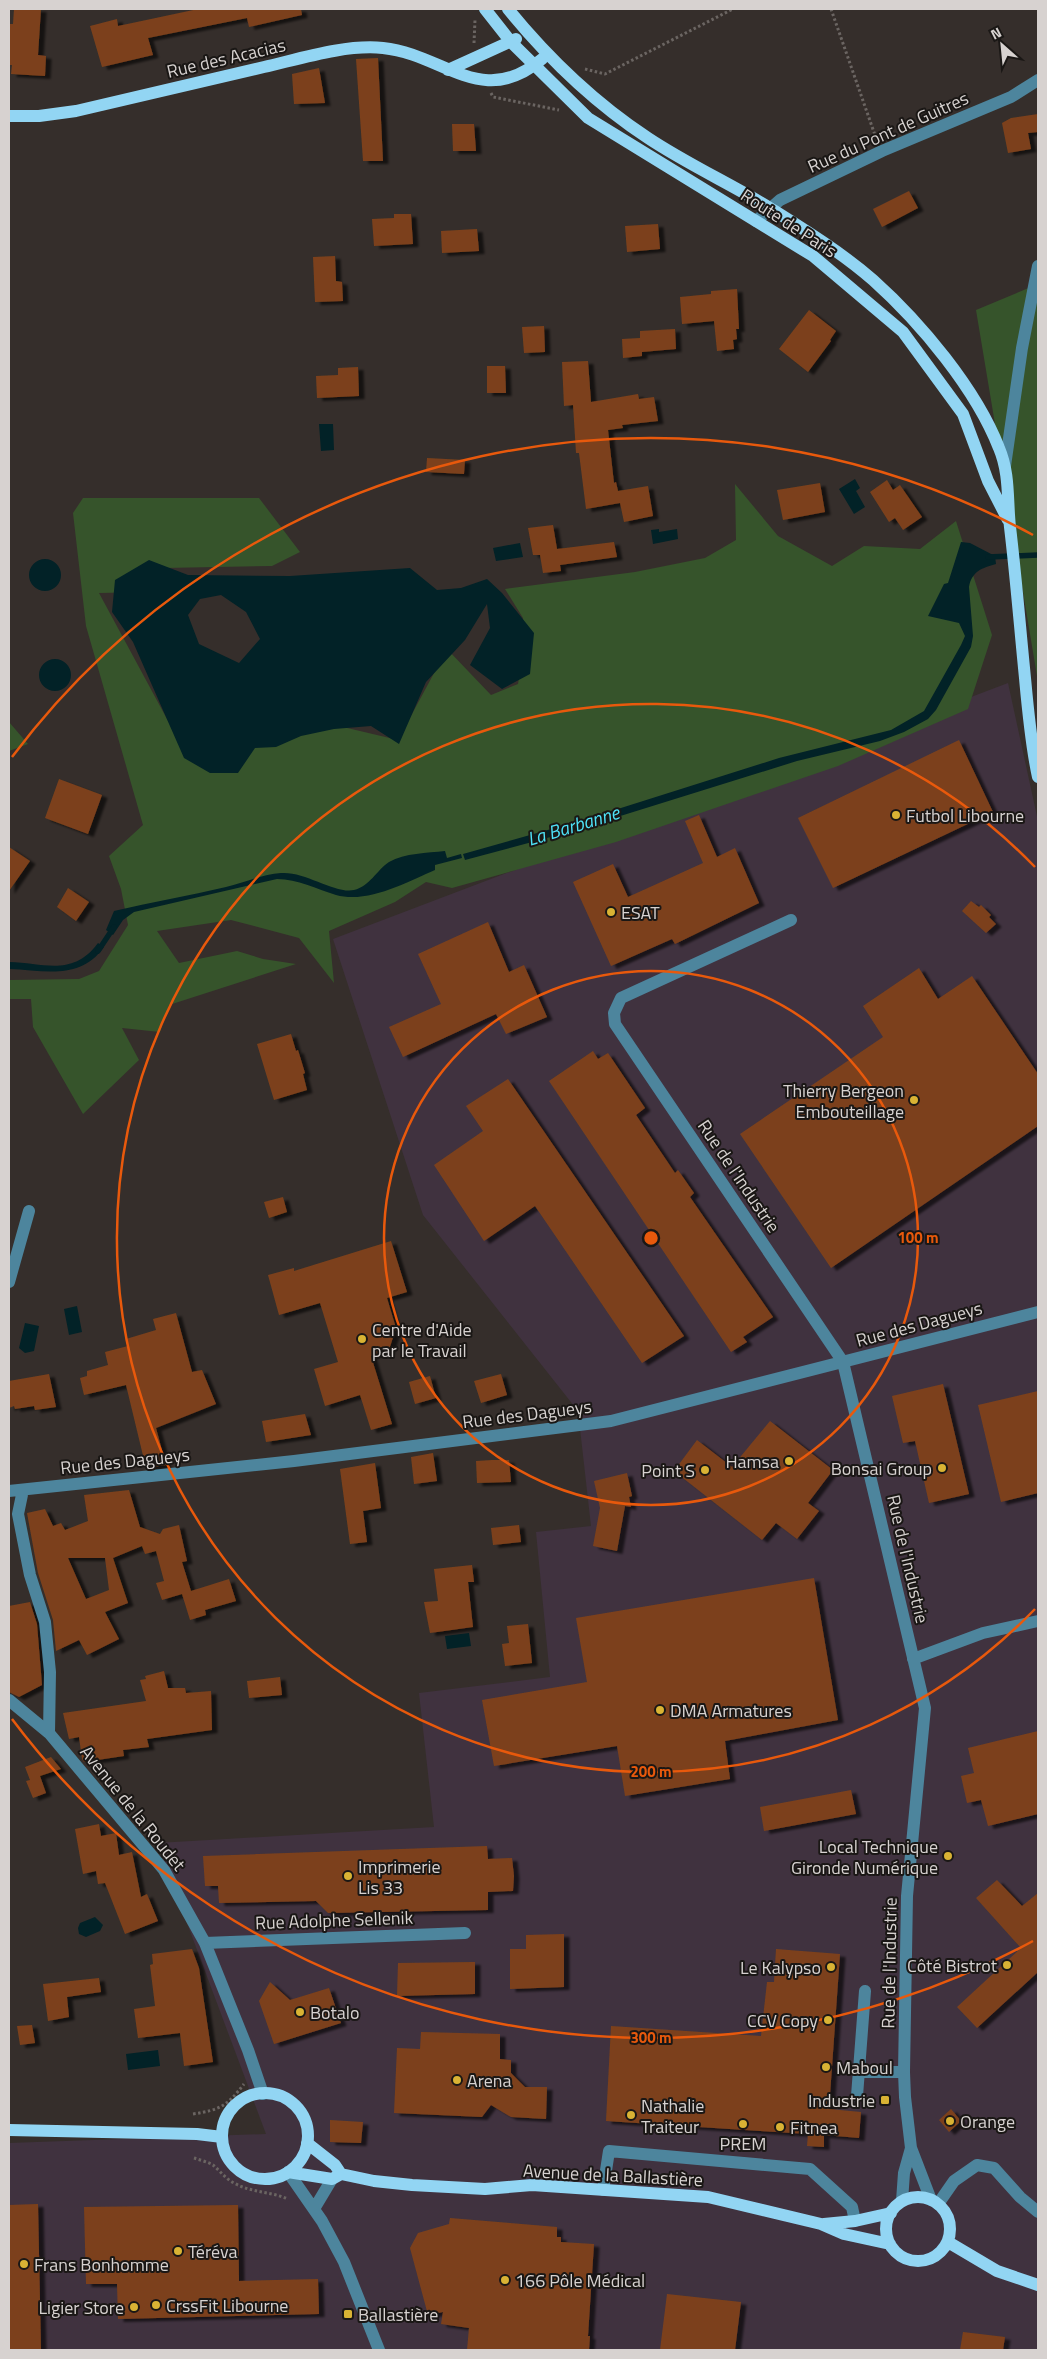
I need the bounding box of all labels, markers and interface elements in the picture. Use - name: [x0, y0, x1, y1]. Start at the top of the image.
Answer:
- north arrow: [977, 20, 1027, 70]
- text: N: [987, 21, 1005, 45]
- street label: Rue des Acacias: [164, 31, 288, 85]
- street label: Rue du Pont de Guitres: [803, 84, 973, 180]
- street label: Route de Paris: [735, 182, 843, 264]
- water label: La Barbanne: [523, 797, 624, 853]
- place label: Futbol Libourne: [906, 802, 1024, 829]
- marker: Futbol Libourne: [890, 809, 902, 821]
- place label: ESAT: [621, 899, 660, 926]
- marker: ESAT: [605, 906, 617, 918]
- place label: Thierry Bergeon Embouteillage: [783, 1077, 904, 1125]
- marker: Thierry Bergeon Embouteillage: [908, 1094, 920, 1106]
- street label: Rue de l'Industrie: [691, 1114, 787, 1238]
- text: 100 m: [897, 1226, 939, 1249]
- centre of rings: [642, 1229, 660, 1247]
- street label: Rue des Dagueys: [853, 1294, 985, 1354]
- place label: Centre d'Aide par le Travail: [372, 1316, 472, 1364]
- marker: Centre d'Aide par le Travail: [356, 1333, 368, 1345]
- street label: Rue des Dagueys: [461, 1393, 593, 1435]
- street label: Rue des Dagueys: [59, 1441, 191, 1481]
- place label: Hamsa: [725, 1448, 779, 1475]
- marker: Hamsa: [783, 1455, 795, 1467]
- place label: Bonsai Group: [831, 1455, 932, 1482]
- place label: Point S: [641, 1457, 695, 1484]
- marker: Bonsai Group: [936, 1462, 948, 1474]
- marker: Point S: [699, 1464, 711, 1476]
- street label: Rue de l'Industrie: [880, 1492, 936, 1626]
- place label: DMA Armatures: [670, 1697, 792, 1724]
- marker: DMA Armatures: [654, 1704, 666, 1716]
- street label: Avenue de la Roudet: [74, 1739, 193, 1877]
- text: 200 m: [630, 1760, 672, 1783]
- place label: Local Technique Gironde Numérique: [791, 1833, 938, 1881]
- marker: Local Technique Gironde Numérique: [942, 1850, 954, 1862]
- place label: Imprimerie Lis 33: [358, 1853, 441, 1901]
- marker: Imprimerie Lis 33: [342, 1870, 354, 1882]
- street label: Rue de l'Industrie: [874, 1897, 904, 2029]
- street label: Rue Adolphe Sellenik: [255, 1904, 414, 1936]
- place label: Côté Bistrot: [907, 1952, 998, 1979]
- place label: Le Kalypso: [740, 1954, 821, 1981]
- marker: Côté Bistrot: [1001, 1959, 1013, 1971]
- marker: Le Kalypso: [825, 1961, 837, 1973]
- place label: Botalo: [310, 1999, 360, 2026]
- marker: Botalo: [294, 2006, 306, 2018]
- place label: CCV Copy: [747, 2007, 818, 2034]
- marker: CCV Copy: [822, 2014, 834, 2026]
- text: 300 m: [630, 2026, 672, 2049]
- place label: Maboul: [836, 2054, 893, 2081]
- marker: Maboul: [820, 2061, 832, 2073]
- place label: Arena: [467, 2067, 512, 2094]
- marker: Arena: [451, 2074, 463, 2086]
- place label: Industrie: [808, 2087, 875, 2114]
- place label: Nathalie Traiteur: [641, 2092, 704, 2140]
- marker: Industrie: [879, 2094, 891, 2106]
- place label: Orange: [960, 2108, 1015, 2135]
- marker: Nathalie Traiteur: [625, 2109, 637, 2121]
- place label: Fitnea: [790, 2114, 838, 2141]
- marker: Orange: [944, 2115, 956, 2127]
- marker: PREM: [737, 2118, 749, 2130]
- marker: Fitnea: [774, 2121, 786, 2133]
- place label: PREM: [720, 2130, 766, 2157]
- street label: Avenue de la Ballastière: [522, 2157, 704, 2193]
- place label: Téréva: [188, 2238, 237, 2265]
- marker: Téréva: [172, 2245, 184, 2257]
- place label: Frans Bonhomme: [34, 2251, 169, 2278]
- marker: Frans Bonhomme: [18, 2258, 30, 2270]
- place label: 166 Pôle Médical: [515, 2267, 645, 2294]
- marker: 166 Pôle Médical: [499, 2274, 511, 2286]
- place label: CrssFit Libourne: [166, 2292, 288, 2319]
- place label: Ligier Store: [38, 2294, 124, 2321]
- marker: CrssFit Libourne: [150, 2299, 162, 2311]
- marker: Ligier Store: [128, 2301, 140, 2313]
- place label: Ballastière: [358, 2301, 438, 2328]
- marker: Ballastière: [342, 2308, 354, 2320]

